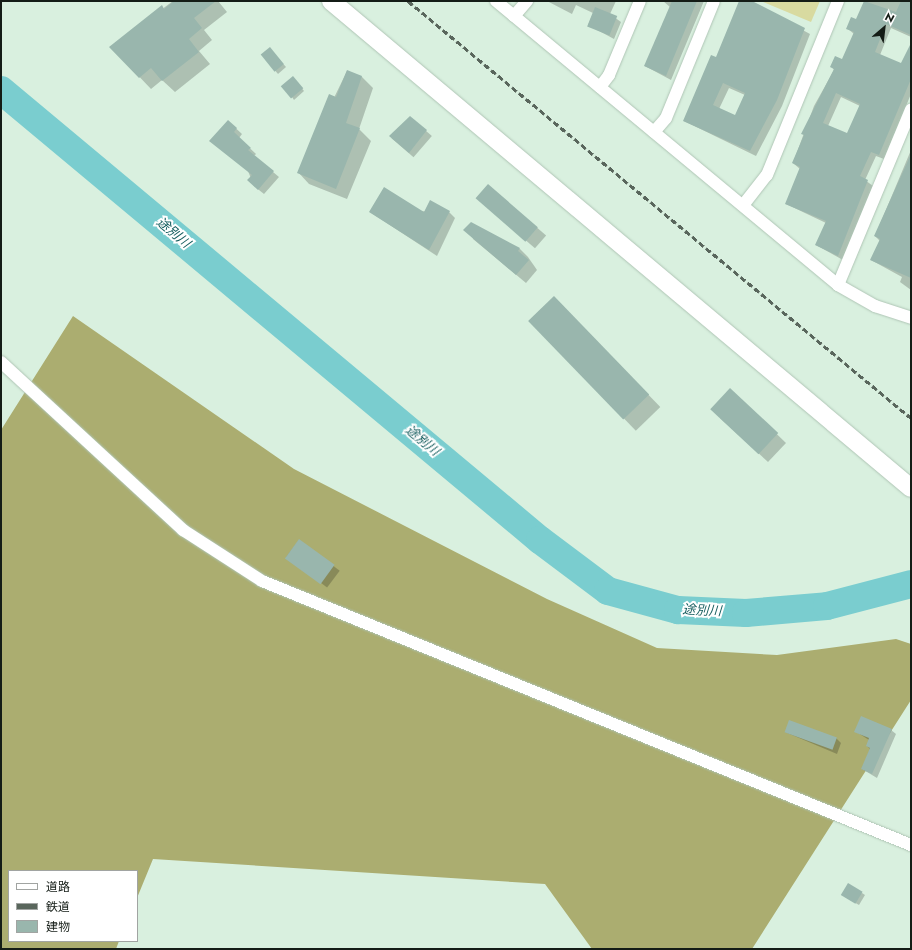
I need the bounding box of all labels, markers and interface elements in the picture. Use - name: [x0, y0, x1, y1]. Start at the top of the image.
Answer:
- north arrow: [864, 8, 904, 48]
- text: N: [882, 8, 897, 27]
- water label: 途別川: [153, 214, 193, 252]
- water label: 途別川: [402, 422, 442, 460]
- water label: 途別川: [682, 602, 722, 620]
- legend: [8, 870, 138, 942]
- text: 道路: [46, 878, 70, 896]
- text: 鉄道: [46, 898, 70, 916]
- text: 建物: [46, 918, 70, 936]

